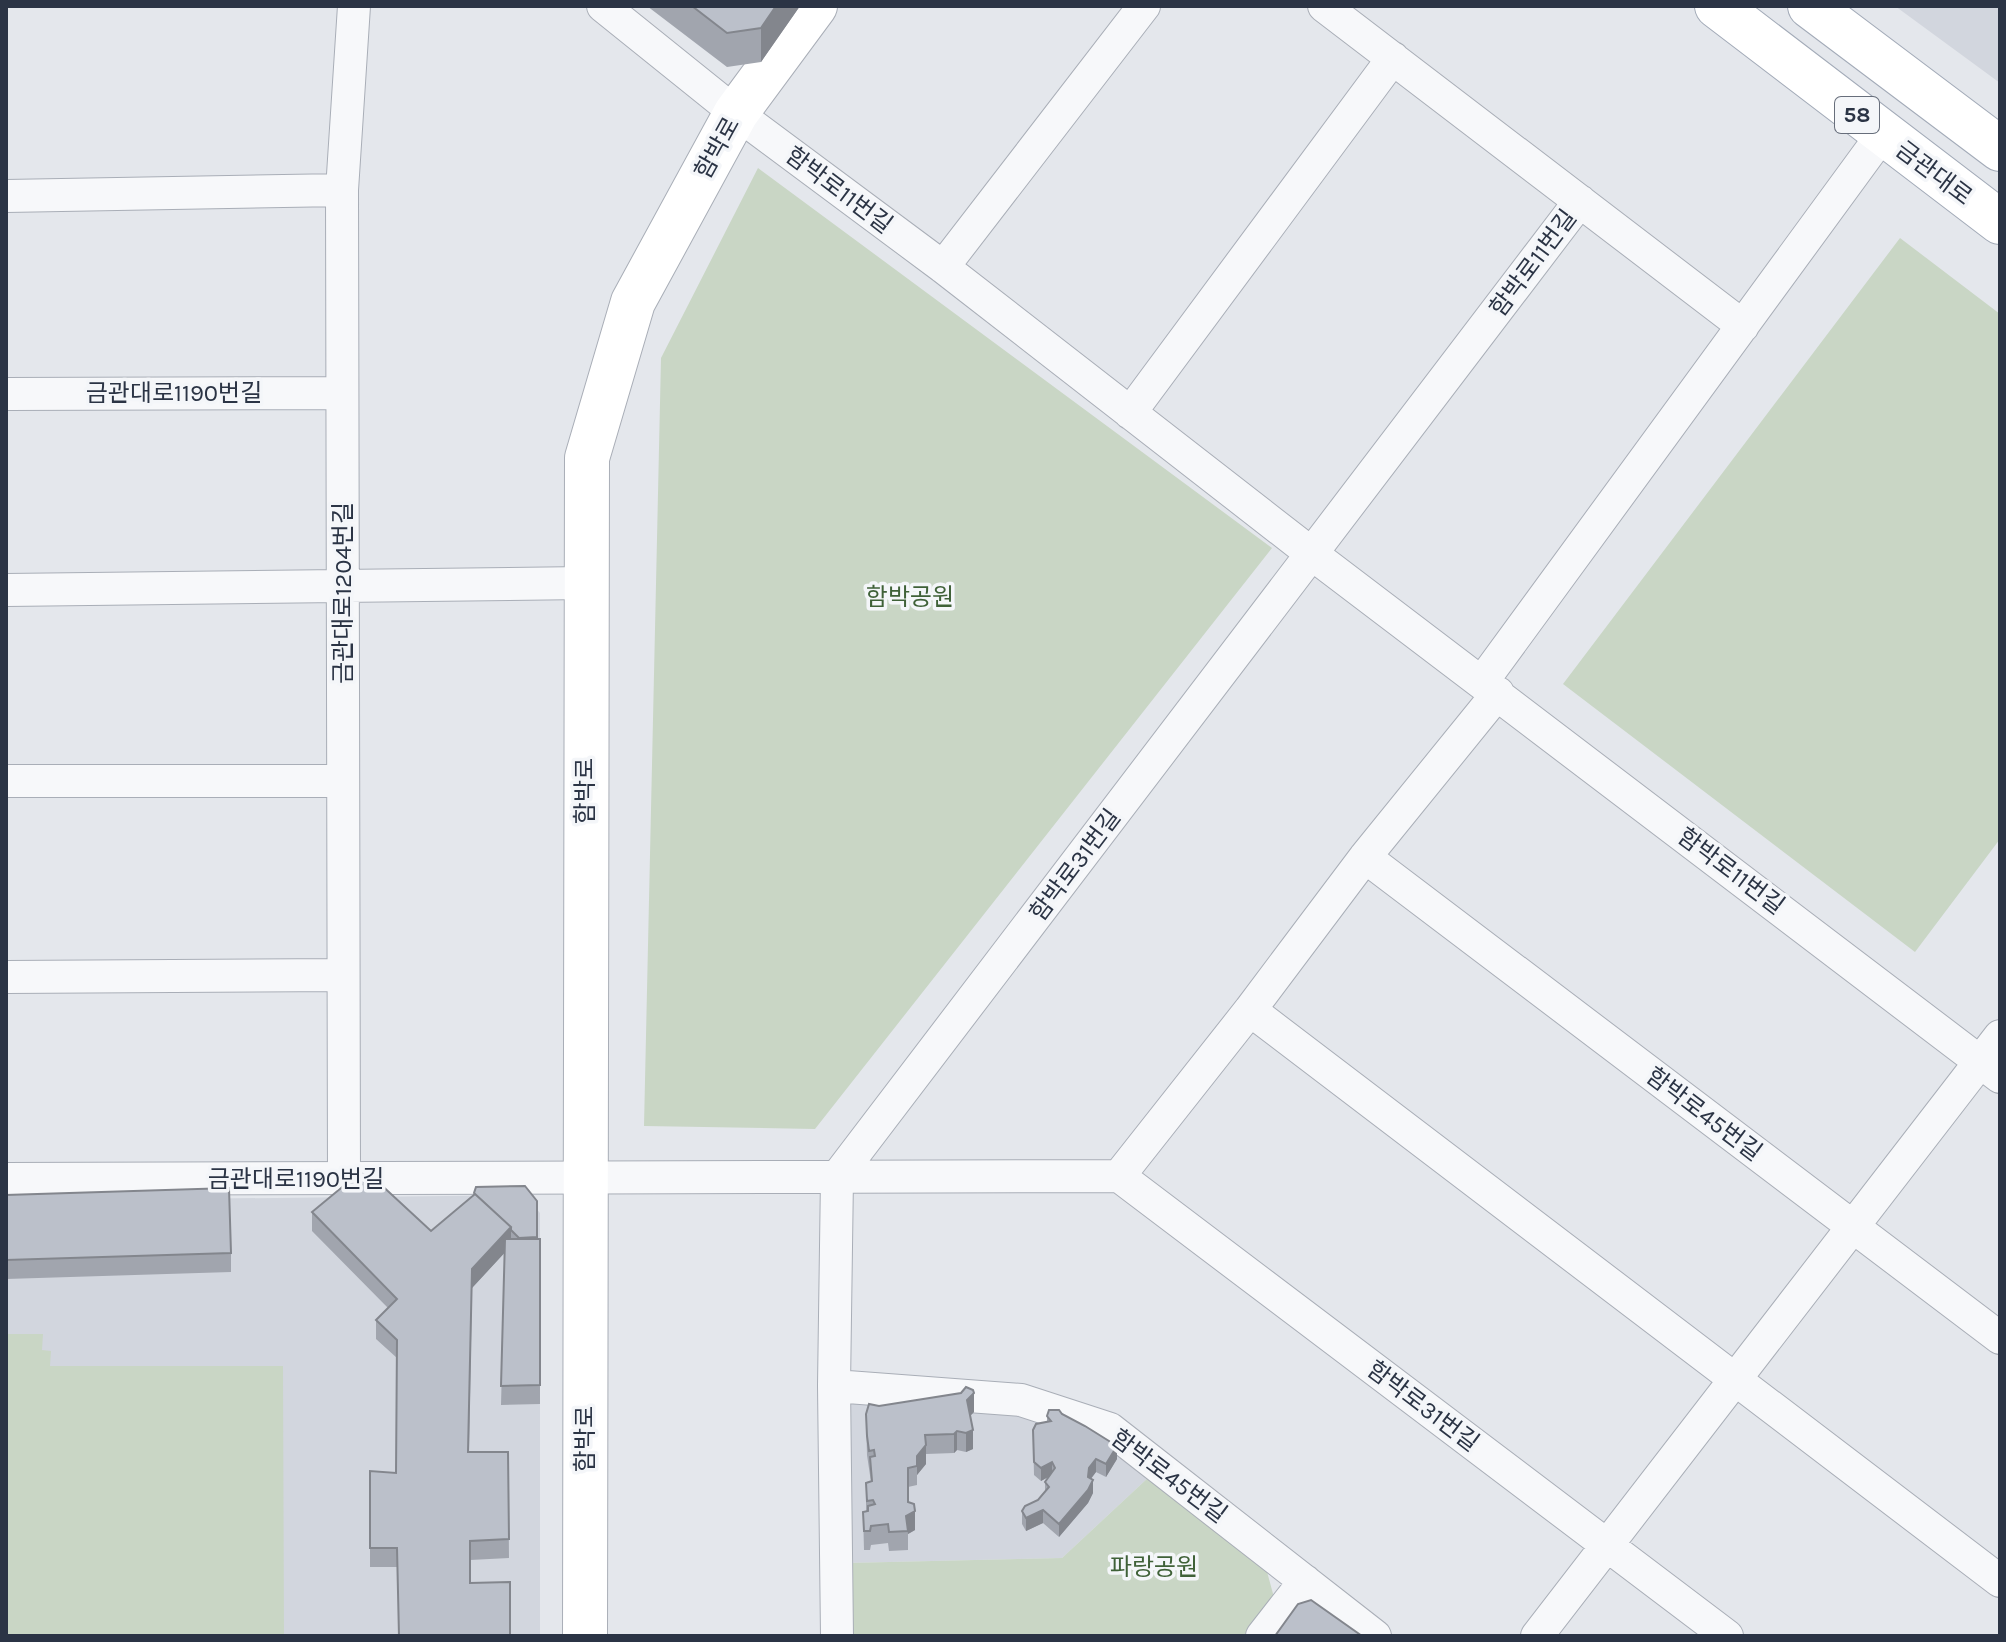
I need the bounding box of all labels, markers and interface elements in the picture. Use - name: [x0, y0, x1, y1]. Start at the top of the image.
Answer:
- road number: 58: [1835, 97, 1879, 133]
- street label: 함박로: [689, 112, 745, 184]
- street label: 금관대로: [1890, 135, 1978, 211]
- street label: 함박로11번길: [780, 141, 898, 239]
- street label: 함박로11번길: [1484, 204, 1582, 322]
- street label: 금관대로1190번길: [86, 379, 262, 407]
- street label: 금관대로1204번길: [329, 502, 357, 684]
- park label: 함박공원: [866, 583, 954, 611]
- street label: 함박로: [571, 758, 599, 824]
- street label: 함박로31번길: [1024, 804, 1126, 926]
- street label: 함박로11번길: [1672, 822, 1790, 920]
- street label: 함박로45번길: [1641, 1061, 1767, 1167]
- street label: 금관대로1190번길: [208, 1165, 384, 1193]
- street label: 함박로31번길: [1362, 1355, 1484, 1457]
- street label: 함박로: [571, 1406, 599, 1472]
- street label: 함박로45번길: [1106, 1423, 1232, 1529]
- park label: 파랑공원: [1110, 1553, 1198, 1581]

